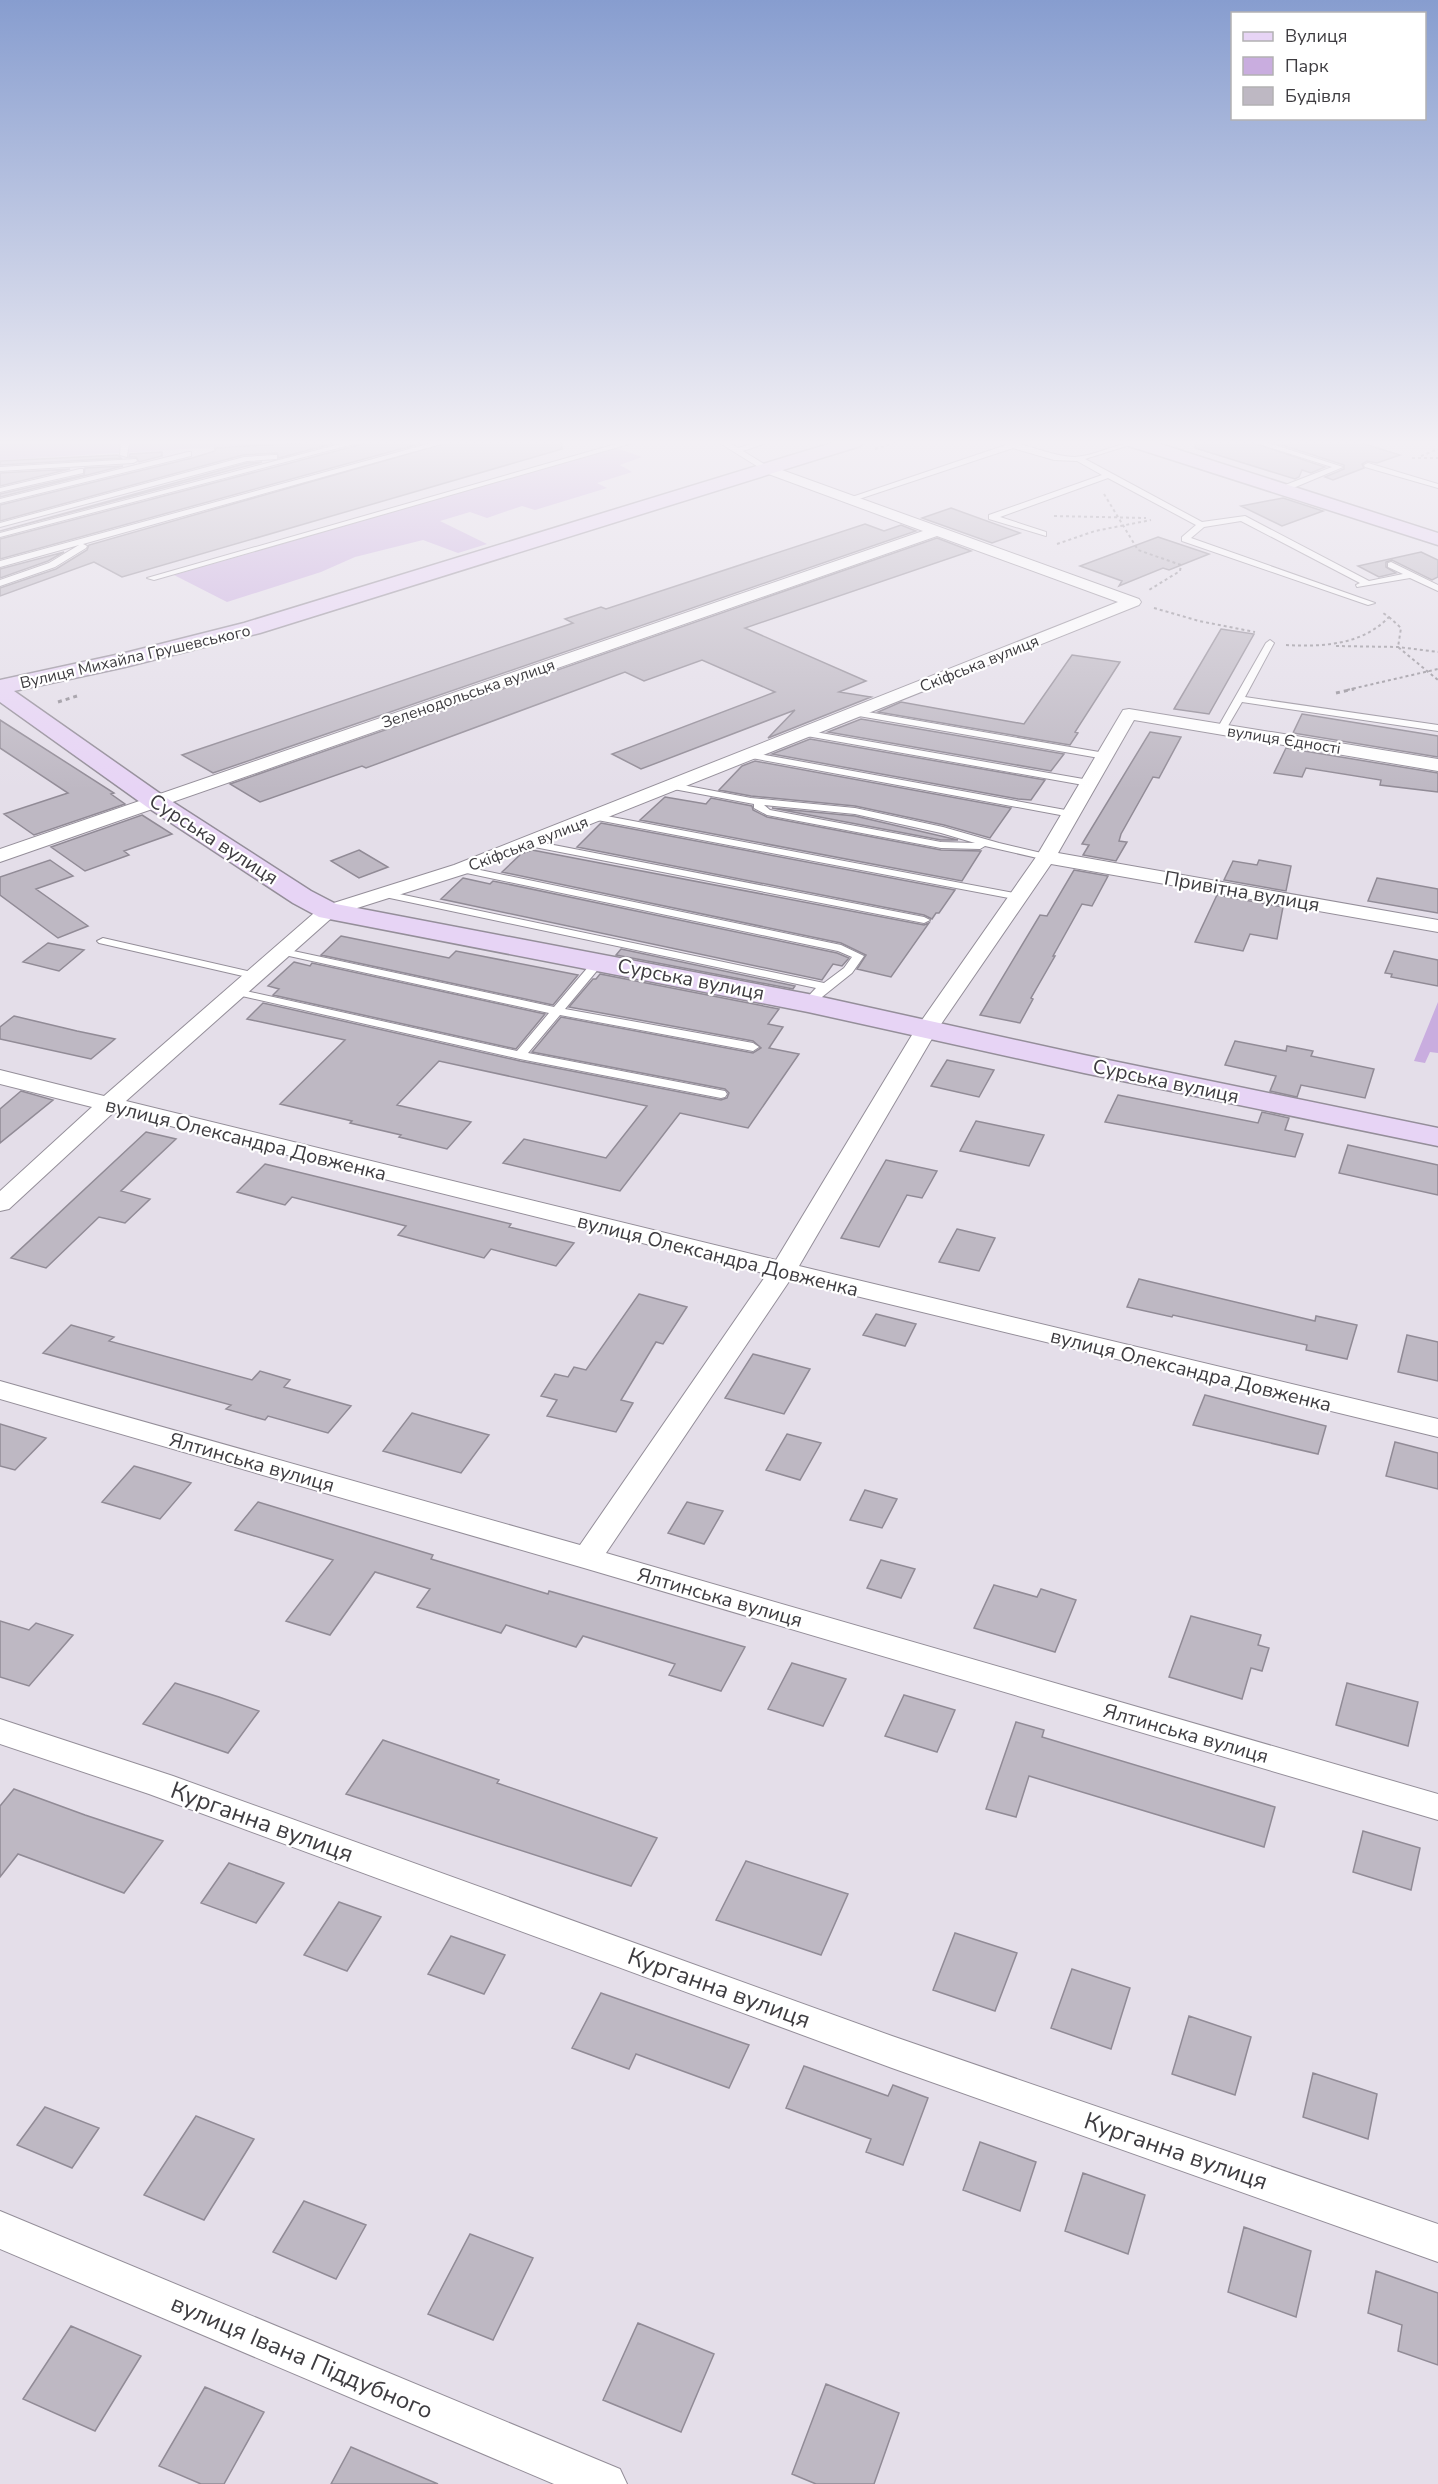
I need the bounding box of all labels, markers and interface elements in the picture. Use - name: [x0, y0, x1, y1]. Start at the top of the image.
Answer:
- legend: [1231, 12, 1426, 120]
- text: Вулиця: [1285, 24, 1347, 48]
- text: Парк: [1285, 54, 1329, 78]
- text: Будівля: [1285, 84, 1351, 108]
- street label: Вулиця Михайла Грушевського: [18, 620, 253, 694]
- street label: Скіфська вулиця: [917, 630, 1042, 698]
- street label: Зеленодольська вулиця: [379, 654, 558, 734]
- street label: вулиця Єдності: [1225, 720, 1342, 760]
- street label: Сурська вулиця: [144, 788, 283, 891]
- street label: Скіфська вулиця: [465, 811, 591, 877]
- street label: Привітна вулиця: [1162, 865, 1322, 918]
- street label: Сурська вулиця: [615, 952, 767, 1007]
- street label: Сурська вулиця: [1090, 1053, 1241, 1110]
- street label: вулиця Олександра Довженка: [102, 1091, 389, 1188]
- street label: вулиця Олександра Довженка: [574, 1207, 861, 1304]
- street label: вулиця Олександра Довженка: [1047, 1322, 1334, 1419]
- street label: Ялтинська вулиця: [166, 1426, 338, 1499]
- street label: Ялтинська вулиця: [634, 1561, 806, 1634]
- street label: Ялтинська вулиця: [1100, 1697, 1272, 1770]
- street label: Курганна вулиця: [166, 1774, 358, 1870]
- street label: Курганна вулиця: [623, 1940, 815, 2036]
- street label: Курганна вулиця: [1080, 2105, 1272, 2197]
- street label: вулиця Івана Піддубного: [166, 2287, 438, 2427]

